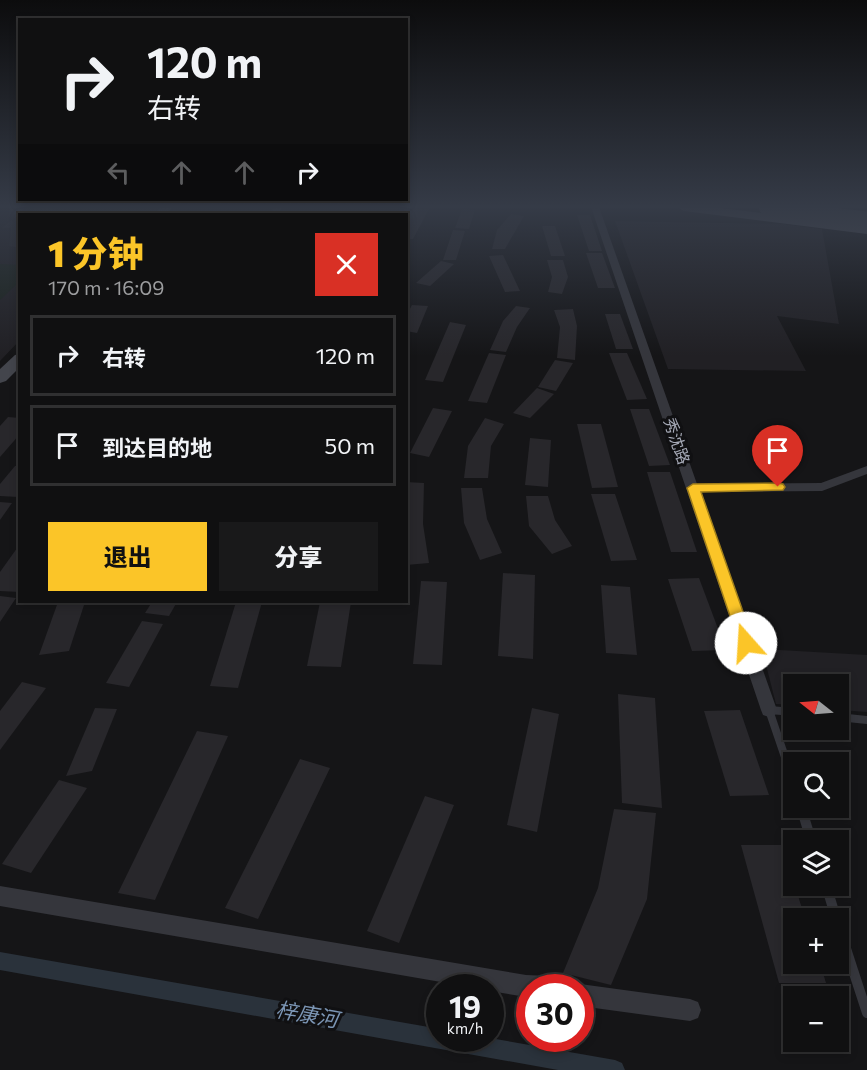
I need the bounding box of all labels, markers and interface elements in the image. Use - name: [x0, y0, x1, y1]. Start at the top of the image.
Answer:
- text: 120 m: [147, 35, 262, 87]
- icon: right: [48, 42, 126, 120]
- text: 右转: [147, 91, 201, 124]
- icon: left: [102, 156, 135, 189]
- icon: ahead: [165, 156, 198, 189]
- icon: ahead: [228, 156, 261, 189]
- icon: right: [291, 156, 324, 189]
- text: 1 分钟: [48, 230, 144, 274]
- button: close: [315, 233, 378, 296]
- text: 170 m · 16:09: [48, 275, 164, 299]
- icon: right: [51, 339, 84, 372]
- text: 120 m: [316, 342, 375, 369]
- text: 右转: [102, 344, 146, 371]
- street label: 秀沈路: [661, 415, 694, 467]
- pin: [752, 425, 803, 487]
- icon: arrive: [51, 429, 84, 462]
- text: 50 m: [325, 432, 375, 459]
- text: 到达目的地: [102, 434, 212, 461]
- icon: arrive: [761, 434, 794, 467]
- button: 退出: [48, 522, 207, 591]
- button: 分享: [219, 522, 378, 591]
- position arrow: [714, 611, 778, 675]
- north arrow: [783, 674, 849, 740]
- map controls: [783, 674, 849, 1052]
- button: search: [783, 752, 849, 818]
- button: layers: [783, 830, 849, 896]
- button: +: [783, 908, 849, 974]
- speed limit sign: 30: [516, 974, 594, 1052]
- button: −: [783, 986, 849, 1052]
- text: 19: [449, 987, 481, 1024]
- water label: 梓康河: [274, 996, 344, 1032]
- text: km/h: [447, 1019, 483, 1037]

